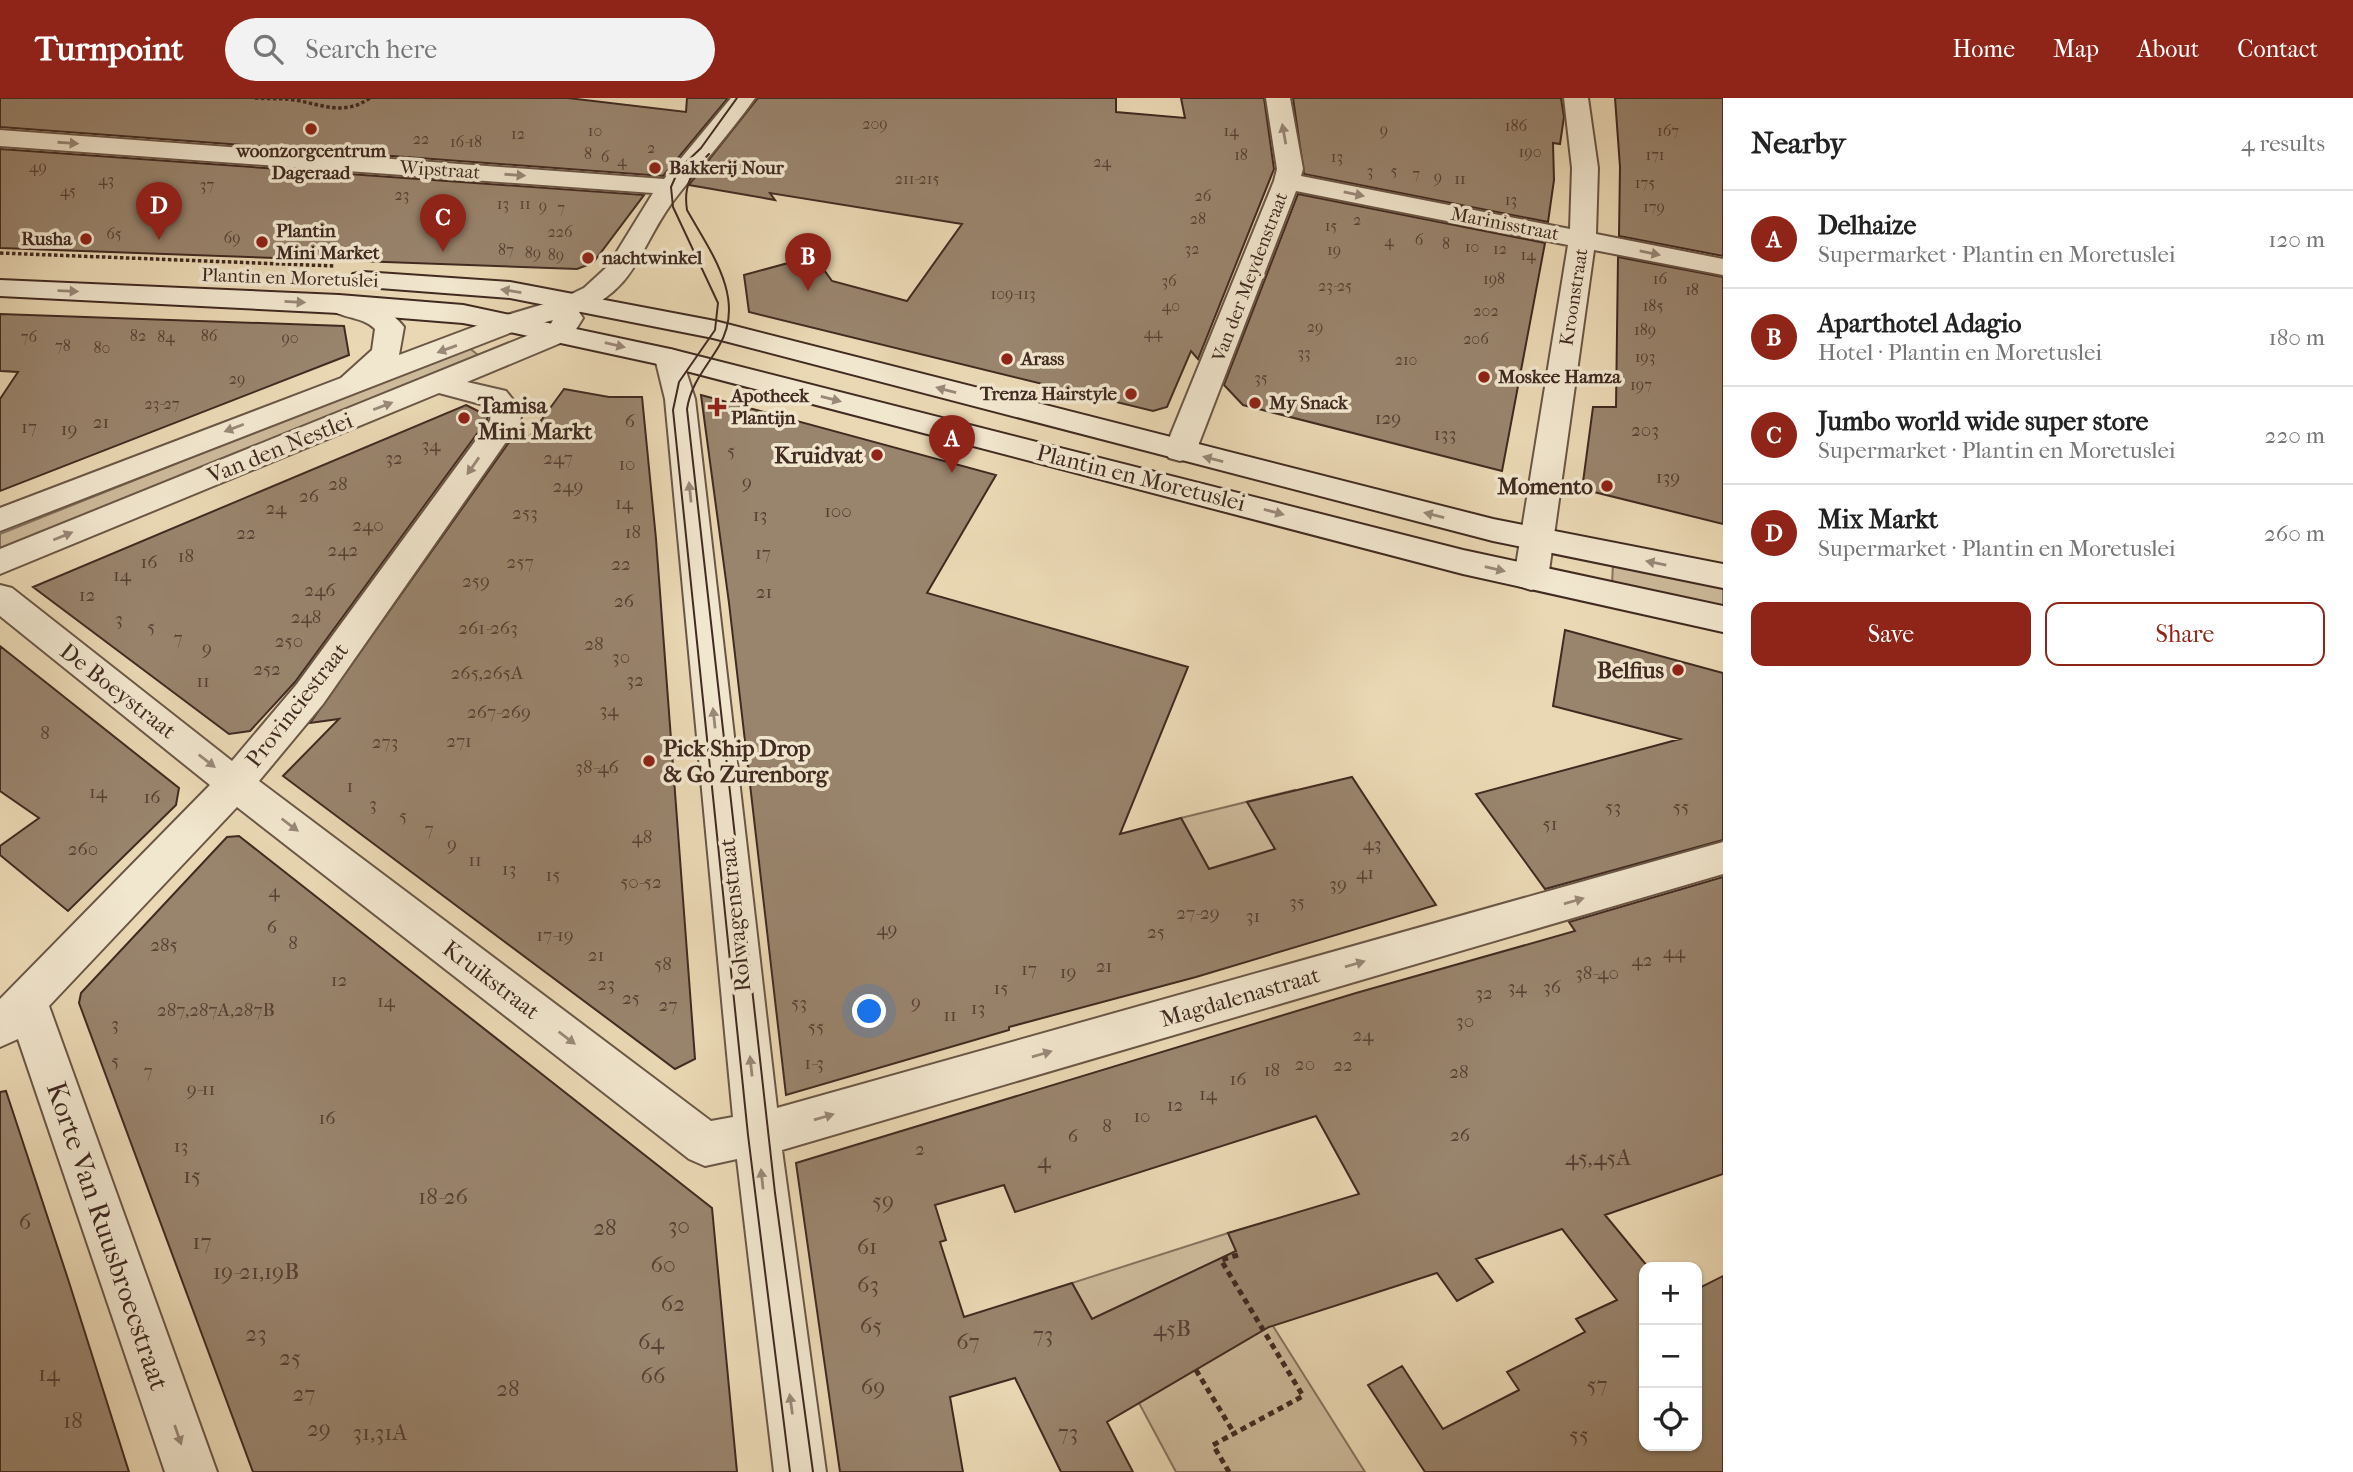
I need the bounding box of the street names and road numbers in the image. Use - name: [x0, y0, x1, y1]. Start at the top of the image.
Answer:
- street label: Wipstraat: [398, 156, 481, 184]
- street label: Van der Meydenstraat: [1207, 189, 1293, 366]
- street label: Marinisstraat: [1449, 203, 1561, 245]
- street label: Kroonstraat: [1555, 247, 1593, 347]
- street label: Plantin en Moretuslei: [201, 264, 379, 292]
- street label: Van den Nestlei: [203, 407, 357, 490]
- street label: Plantin en Moretuslei: [1034, 439, 1248, 517]
- street label: De Boeystraat: [55, 637, 181, 745]
- street label: Provinciestraat: [240, 637, 354, 773]
- street label: Rolwagenstraat: [714, 837, 756, 993]
- street label: Kruikstraat: [437, 935, 545, 1025]
- street label: Magdalenastraat: [1157, 961, 1323, 1033]
- street label: Korte Van Ruusbroecstraat: [40, 1077, 176, 1395]

